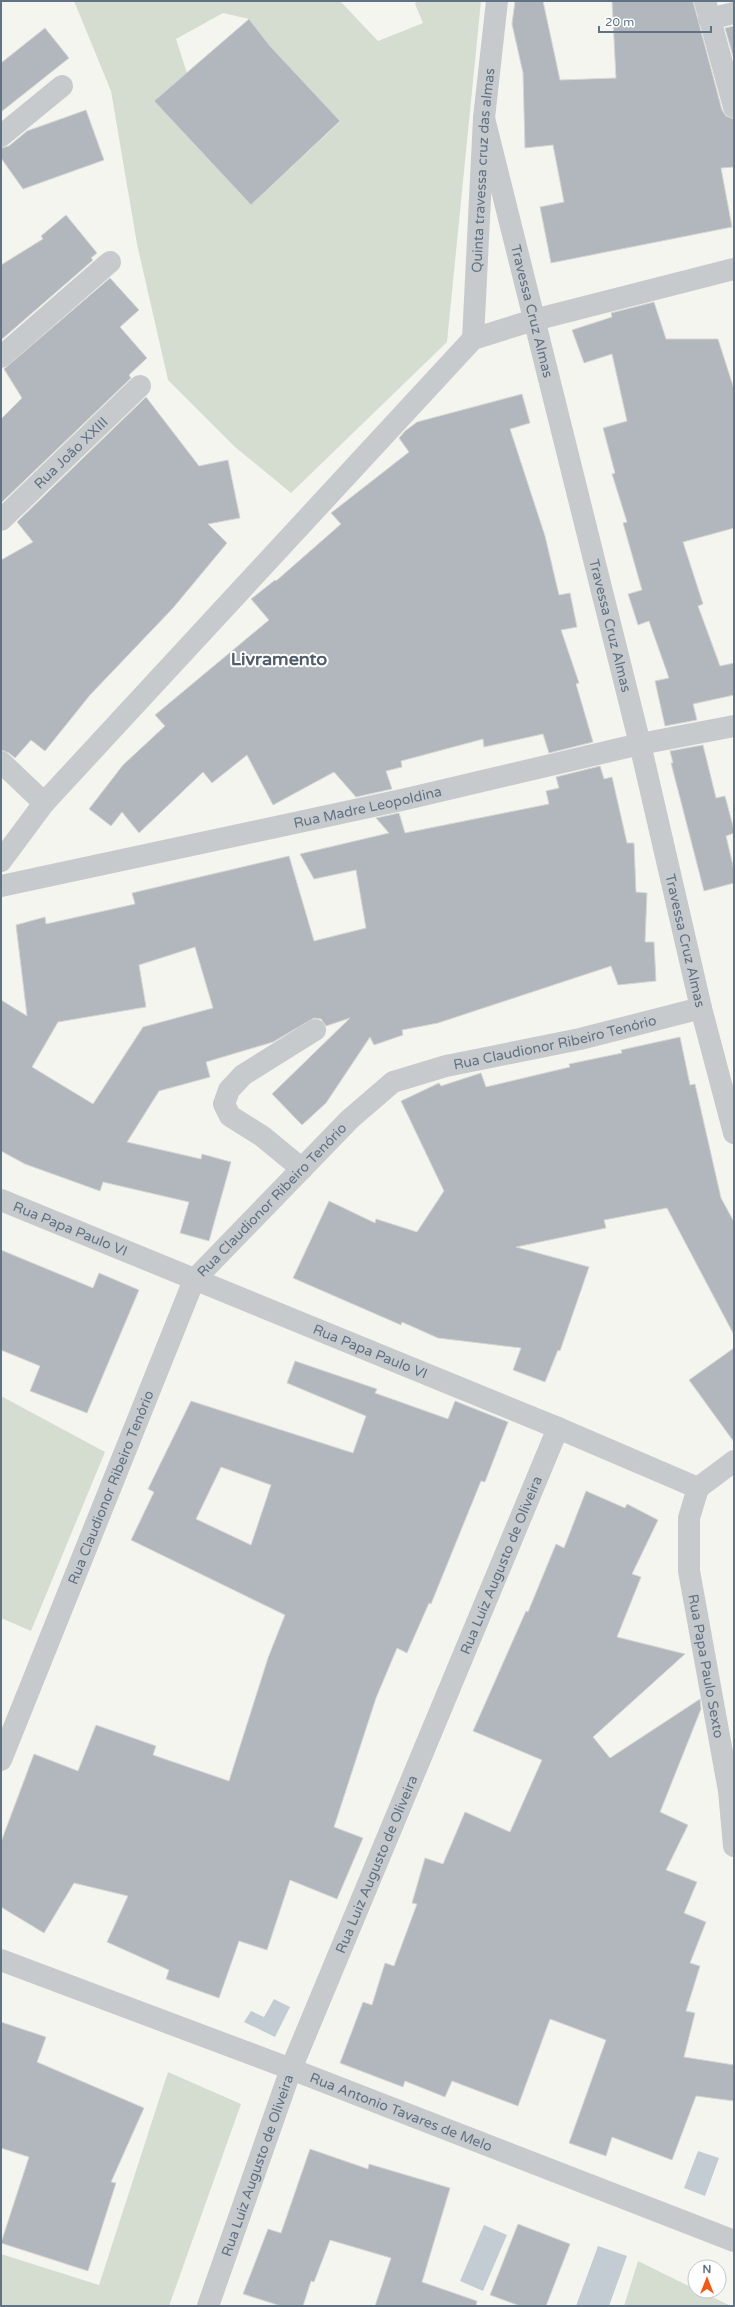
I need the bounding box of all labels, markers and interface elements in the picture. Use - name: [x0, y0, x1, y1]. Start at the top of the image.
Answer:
- scale bar: [599, 8, 711, 34]
- text: 20 m: [605, 15, 634, 29]
- street label: Quinta travessa cruz das almas: [468, 67, 499, 273]
- street label: Travessa Cruz Almas: [507, 243, 556, 380]
- street label: Rua João XXIII: [31, 414, 112, 493]
- street label: Travessa Cruz Almas: [585, 557, 635, 694]
- district label: Livramento: [231, 648, 327, 670]
- street label: Rua Madre Leopoldina: [292, 783, 443, 832]
- street label: Travessa Cruz Almas: [661, 872, 709, 1009]
- street label: Rua Claudionor Ribeiro Tenório: [452, 1012, 658, 1073]
- street label: Rua Claudionor Ribeiro Tenório: [194, 1120, 350, 1281]
- street label: Rua Papa Paulo VI: [11, 1198, 130, 1260]
- street label: Rua Papa Paulo VI: [310, 1321, 430, 1383]
- street label: Rua Claudionor Ribeiro Tenório: [65, 1388, 158, 1587]
- street label: Rua Luiz Augusto de Oliveira: [457, 1474, 546, 1657]
- street label: Rua Papa Paulo Sexto: [684, 1593, 727, 1740]
- street label: Rua Luiz Augusto de Oliveira: [332, 1773, 421, 1956]
- street label: Rua Antonio Tavares de Melo: [307, 2069, 495, 2155]
- street label: Rua Luiz Augusto de Oliveira: [218, 2072, 297, 2259]
- north arrow: [687, 2259, 727, 2299]
- text: N: [703, 2263, 711, 2276]

